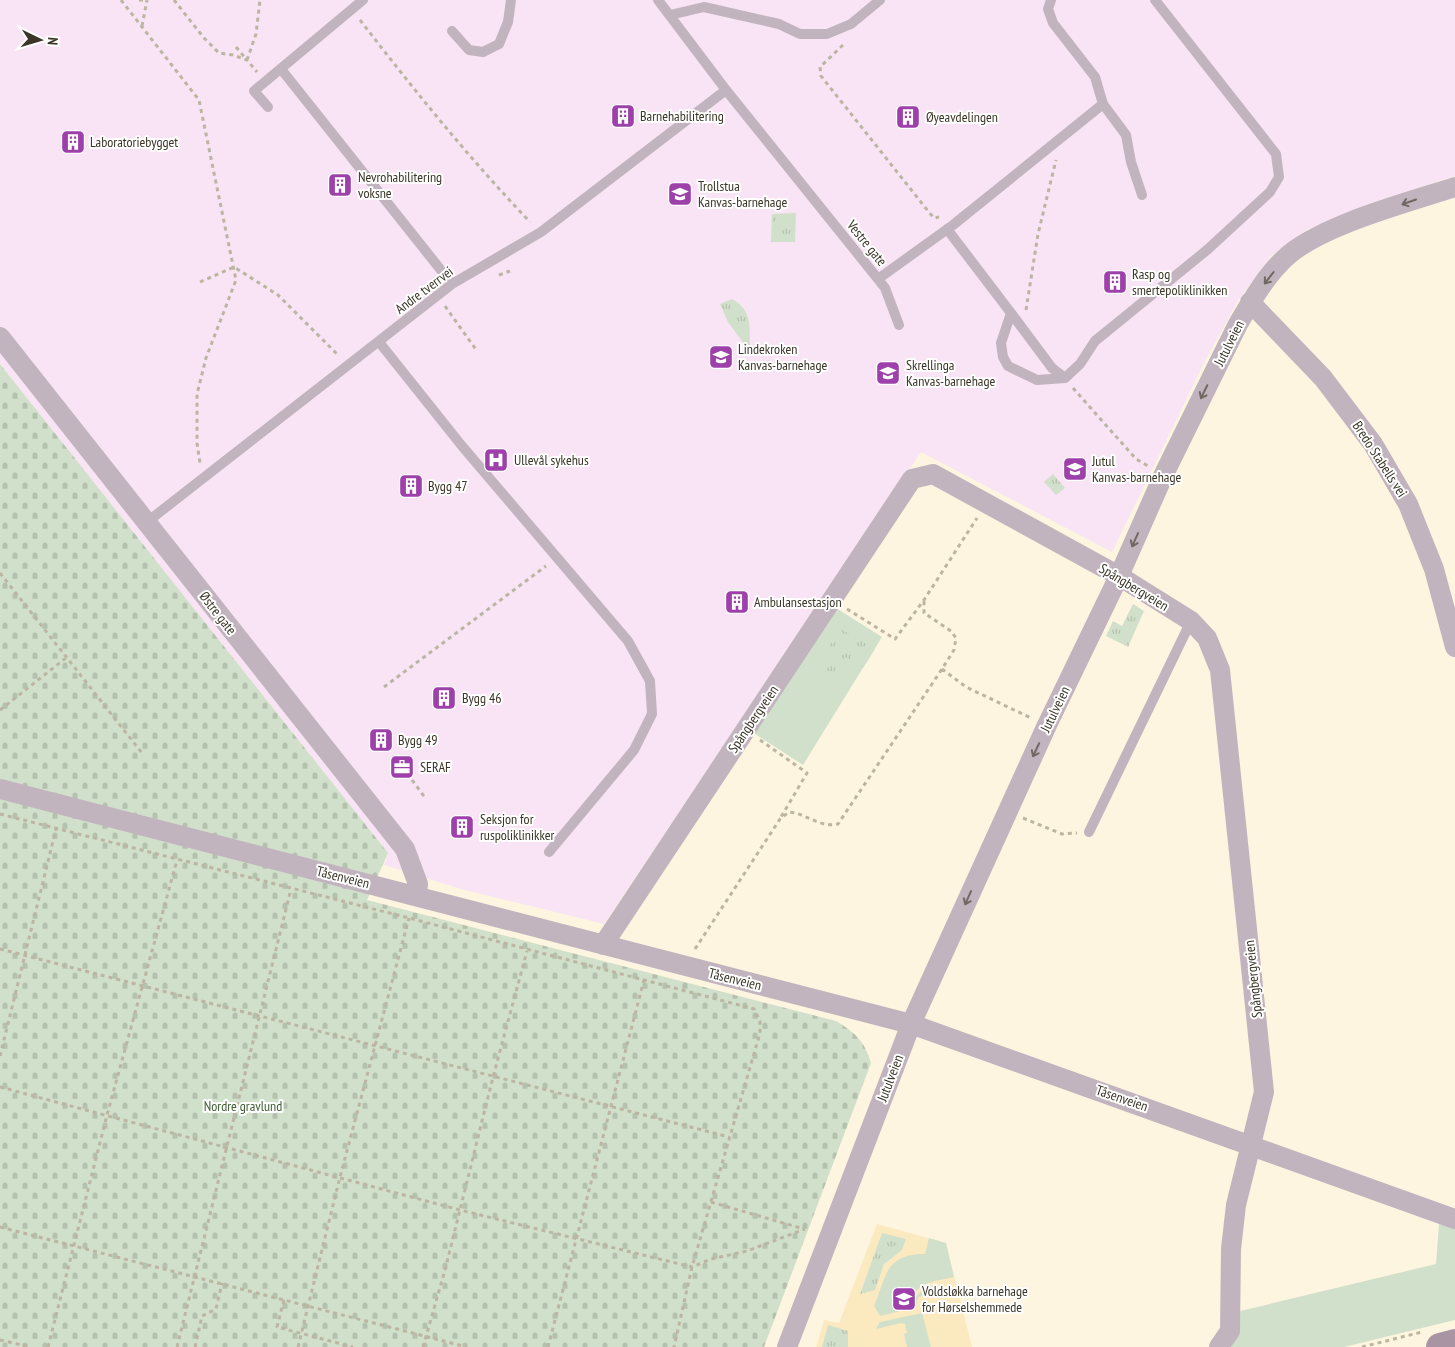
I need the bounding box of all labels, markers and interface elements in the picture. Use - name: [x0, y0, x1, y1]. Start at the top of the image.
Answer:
- north arrow: [15, 15, 65, 65]
- text: N: [44, 37, 62, 46]
- building icon: Barnehabilitering: [610, 103, 636, 129]
- building icon: Øyeavdelingen: [895, 104, 921, 130]
- place label: Barnehabilitering: [640, 107, 724, 125]
- place label: Øyeavdelingen: [926, 108, 998, 126]
- building icon: Laboratoriebygget: [60, 129, 86, 155]
- place label: Laboratoriebygget: [90, 133, 178, 151]
- place label: Nevrohabilitering voksne: [358, 168, 442, 202]
- building icon: Nevrohabilitering voksne: [327, 172, 353, 198]
- place label: Trollstua Kanvas-barnehage: [698, 177, 787, 211]
- school or university icon: Trollstua Kanvas-barnehage: [667, 181, 693, 207]
- one-way arrow: [1401, 198, 1417, 208]
- street label: Vestre gate: [842, 216, 891, 270]
- street label: Andre tverrvei: [391, 262, 457, 318]
- place label: Rasp og smertepoliklinikken: [1132, 265, 1227, 299]
- building icon: Rasp og smertepoliklinikken: [1102, 269, 1128, 295]
- one-way arrow: [1263, 271, 1274, 284]
- street label: Jutulveien: [1209, 317, 1248, 370]
- place label: Lindekroken Kanvas-barnehage: [738, 340, 827, 374]
- school or university icon: Lindekroken Kanvas-barnehage: [708, 344, 734, 370]
- place label: Skrellinga Kanvas-barnehage: [906, 356, 995, 390]
- school or university icon: Skrellinga Kanvas-barnehage: [875, 360, 901, 386]
- one-way arrow: [1199, 384, 1208, 399]
- street label: Bredo Stabells vei: [1349, 418, 1411, 500]
- hospital icon: Ullevål sykehus: [483, 447, 509, 473]
- place label: Ullevål sykehus: [514, 451, 589, 469]
- place label: Jutul Kanvas-barnehage: [1091, 452, 1181, 486]
- school or university icon: Jutul Kanvas-barnehage: [1062, 456, 1088, 482]
- building icon: Bygg 47: [398, 473, 424, 499]
- place label: Bygg 47: [428, 477, 468, 495]
- one-way arrow: [1130, 532, 1140, 547]
- street label: Spångbergveien: [1096, 559, 1172, 615]
- street label: Østre gate: [196, 588, 241, 638]
- building icon: Ambulansestasjon: [724, 589, 750, 615]
- place label: Ambulansestasjon: [754, 593, 842, 611]
- street label: Spångbergveien: [724, 682, 782, 756]
- street label: Jutulveien: [1036, 683, 1074, 736]
- building icon: Bygg 46: [431, 685, 457, 711]
- place label: Bygg 46: [462, 689, 502, 707]
- building icon: Bygg 49: [368, 727, 394, 753]
- place label: Bygg 49: [398, 731, 438, 749]
- one-way arrow: [1030, 742, 1040, 757]
- office icon: SERAF: [389, 754, 415, 780]
- place label: SERAF: [420, 758, 451, 776]
- place label: Seksjon for ruspoliklinikker: [480, 810, 555, 844]
- building icon: Seksjon for ruspoliklinikker: [449, 814, 475, 840]
- street label: Tåsenveien: [315, 862, 371, 892]
- one-way arrow: [963, 890, 973, 905]
- street label: Spångbergveien: [1240, 939, 1266, 1019]
- street label: Tåsenveien: [707, 964, 763, 994]
- street label: Jutulveien: [872, 1052, 907, 1105]
- street label: Tåsenveien: [1094, 1081, 1150, 1115]
- park label: Nordre gravlund: [204, 1097, 282, 1115]
- place label: Voldsløkka barnehage for Hørselshemmede: [921, 1282, 1028, 1316]
- school or university icon: Voldsløkka barnehage for Hørselshemmede: [891, 1286, 917, 1312]

